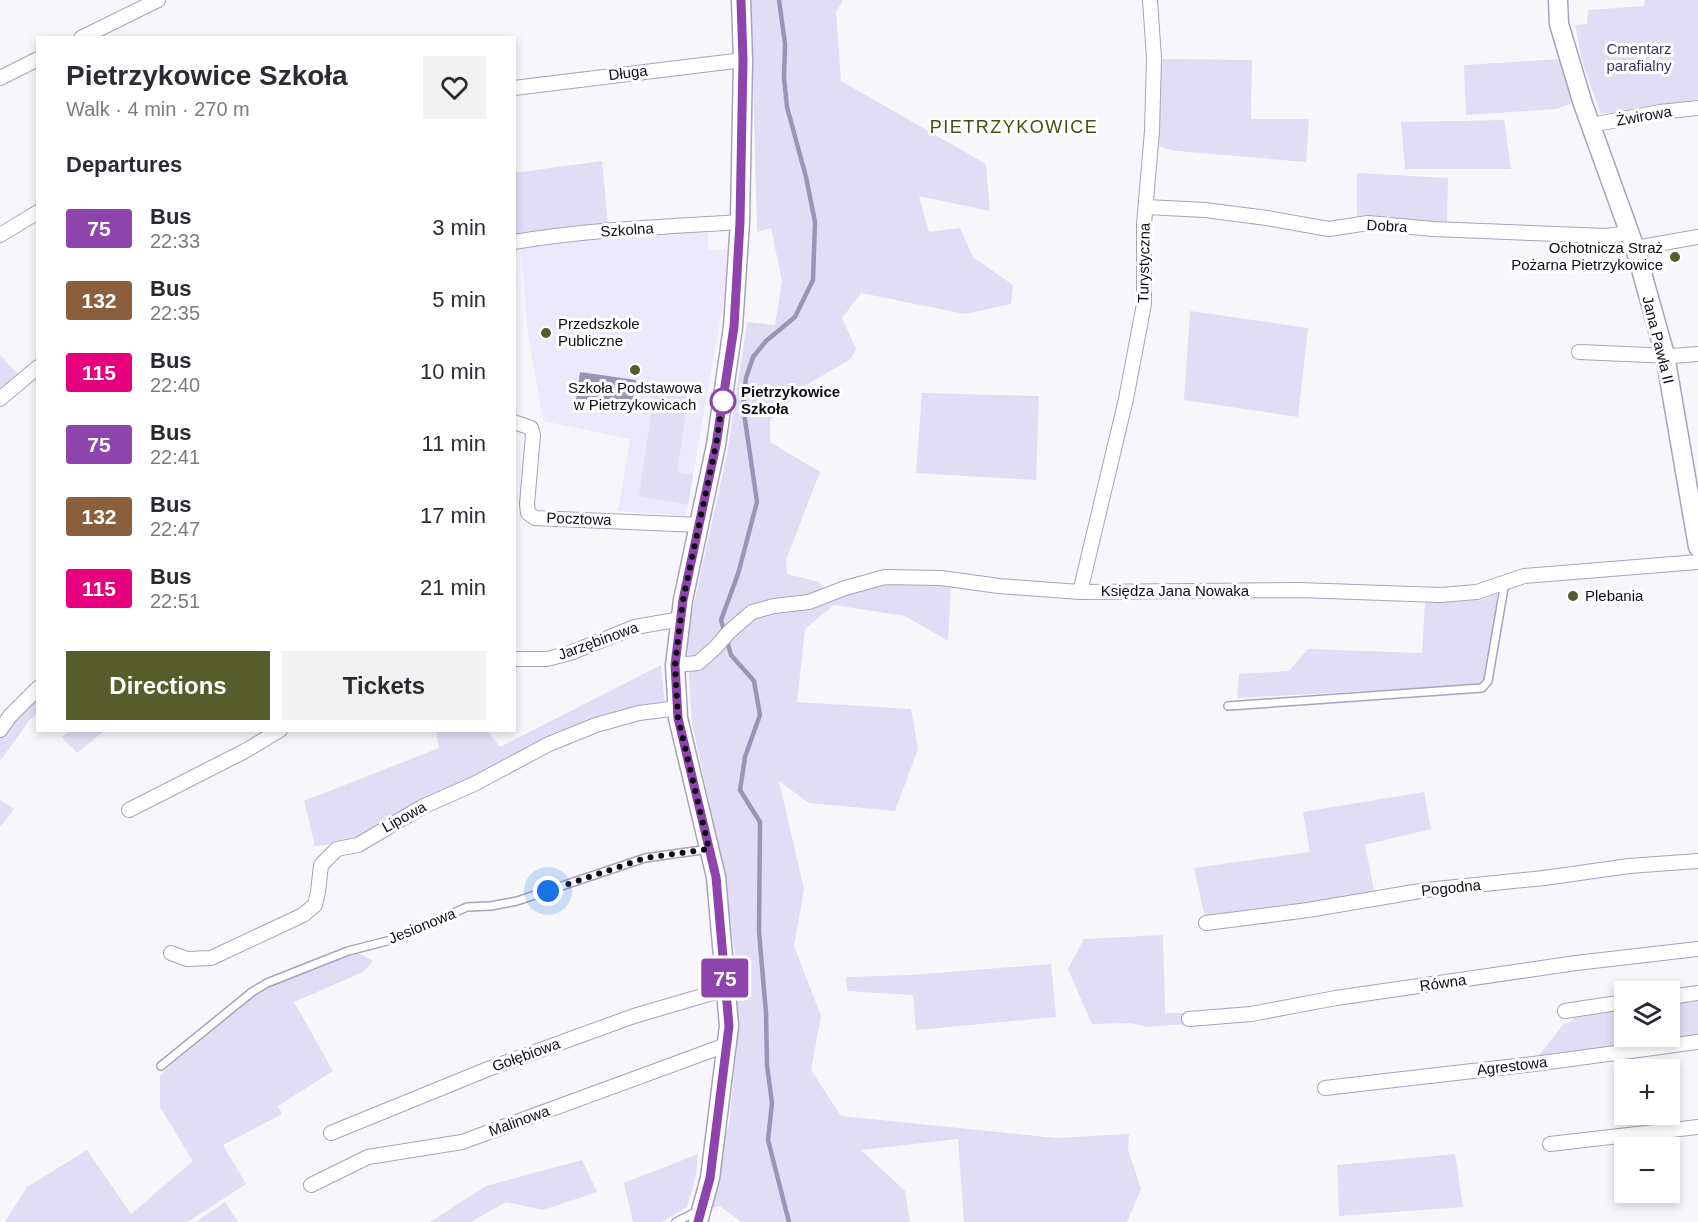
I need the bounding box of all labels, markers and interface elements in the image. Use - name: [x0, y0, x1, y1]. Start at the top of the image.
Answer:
- park label: Cmentarz parafialny: [1606, 40, 1672, 74]
- button: heart: [423, 56, 486, 119]
- text: Pietrzykowice Szkoła: [66, 60, 348, 91]
- street label: Długa: [607, 62, 649, 83]
- text: Walk · 4 min · 270 m: [66, 98, 250, 120]
- street label: Żwirowa: [1615, 102, 1674, 129]
- district label: PIETRZYKOWICE: [930, 117, 1098, 137]
- text: Departures: [66, 152, 182, 177]
- text: Bus: [150, 204, 192, 229]
- text: 3 min: [432, 215, 486, 240]
- street label: Dobra: [1366, 216, 1409, 235]
- text: 75: [87, 217, 111, 240]
- street label: Szkolna: [600, 219, 655, 240]
- street label: Turystyczna: [1134, 222, 1153, 303]
- text: 22:33: [150, 230, 200, 252]
- place label: Ochotnicza Straż Pożarna Pietrzykowice: [1511, 239, 1663, 273]
- marker: Ochotnicza Straż Pożarna Pietrzykowice: [1668, 250, 1682, 264]
- text: Bus: [150, 276, 192, 301]
- text: 5 min: [432, 287, 486, 312]
- text: 132: [81, 289, 117, 312]
- street label: Jana Pawła II: [1639, 294, 1678, 386]
- text: 22:35: [150, 302, 200, 324]
- place label: Przedszkole Publiczne: [558, 315, 640, 349]
- marker: Przedszkole Publiczne: [539, 326, 553, 340]
- text: Bus: [150, 348, 192, 373]
- text: 10 min: [420, 359, 486, 384]
- text: 115: [82, 361, 116, 384]
- marker: Szkoła Podstawowa w Pietrzykowicach: [628, 363, 642, 377]
- text: 22:40: [150, 374, 200, 396]
- place label: Szkoła Podstawowa w Pietrzykowicach: [568, 379, 703, 413]
- place label: Pietrzykowice Szkoła: [741, 383, 840, 417]
- marker: Pietrzykowice Szkoła: [710, 388, 736, 414]
- text: Bus: [150, 420, 192, 445]
- text: 11 min: [422, 431, 486, 456]
- text: 75: [87, 433, 111, 456]
- text: 22:41: [150, 446, 200, 468]
- text: Bus: [150, 492, 192, 517]
- text: 17 min: [420, 503, 486, 528]
- text: 132: [81, 505, 117, 528]
- street label: Pocztowa: [546, 509, 612, 528]
- text: 22:47: [150, 518, 200, 540]
- text: Bus: [150, 564, 192, 589]
- text: 21 min: [420, 575, 486, 600]
- text: 115: [82, 577, 116, 600]
- street label: Księdza Jana Nowaka: [1101, 582, 1250, 599]
- place label: Plebania: [1585, 587, 1644, 604]
- marker: Plebania: [1566, 589, 1580, 603]
- text: 22:51: [150, 590, 200, 612]
- street label: Jarzębinowa: [555, 618, 641, 663]
- button: Directions: [66, 651, 270, 720]
- button: Tickets: [282, 651, 486, 720]
- street label: Lipowa: [379, 797, 429, 836]
- your location: [533, 876, 563, 906]
- street label: Pogodna: [1420, 876, 1482, 899]
- street label: Jesionowa: [386, 904, 458, 947]
- line badge: 75: [698, 958, 752, 998]
- text: 75: [713, 967, 737, 990]
- street label: Równa: [1419, 971, 1468, 994]
- map controls: [1614, 981, 1680, 1203]
- button: layers: [1614, 981, 1680, 1047]
- street label: Gołębiowa: [490, 1034, 563, 1075]
- street label: Agrestowa: [1476, 1053, 1549, 1078]
- button: +: [1614, 1059, 1680, 1125]
- street label: Malinowa: [486, 1101, 552, 1139]
- button: −: [1614, 1137, 1680, 1203]

